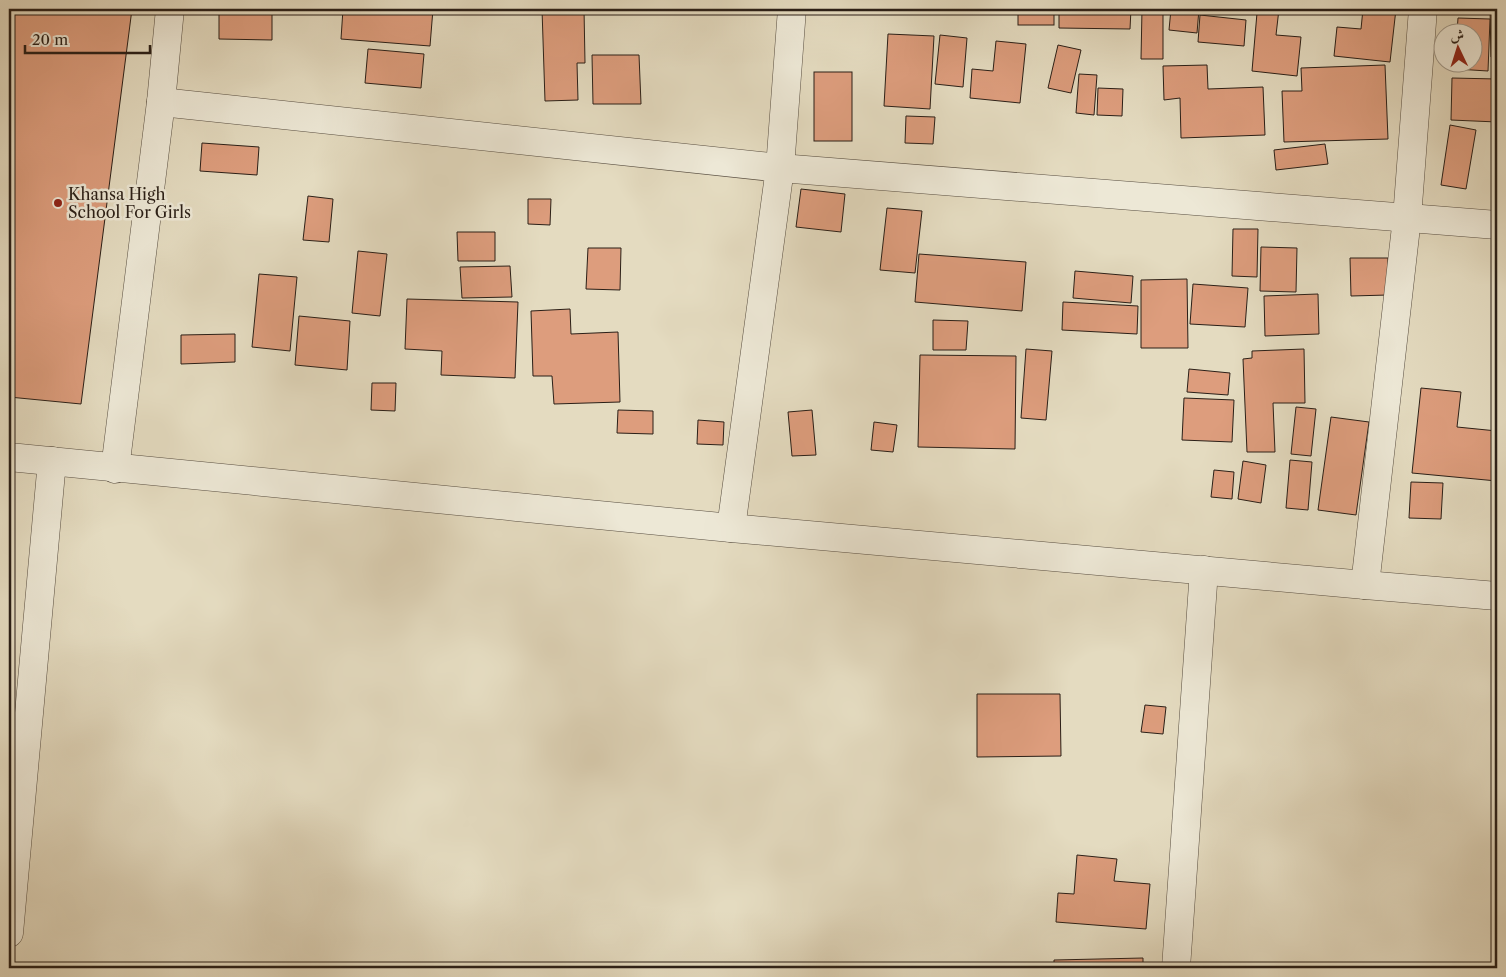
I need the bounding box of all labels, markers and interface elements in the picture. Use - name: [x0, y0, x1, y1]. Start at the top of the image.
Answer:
- scale bar: [25, 22, 150, 54]
- north arrow: [1434, 22, 1484, 72]
- text: ش: [1450, 26, 1465, 44]
- text: 20 m: [32, 30, 68, 49]
- place label: Khansa High School For Girls: [68, 184, 191, 222]
- marker: Khansa High School For Girls: [52, 197, 64, 209]

